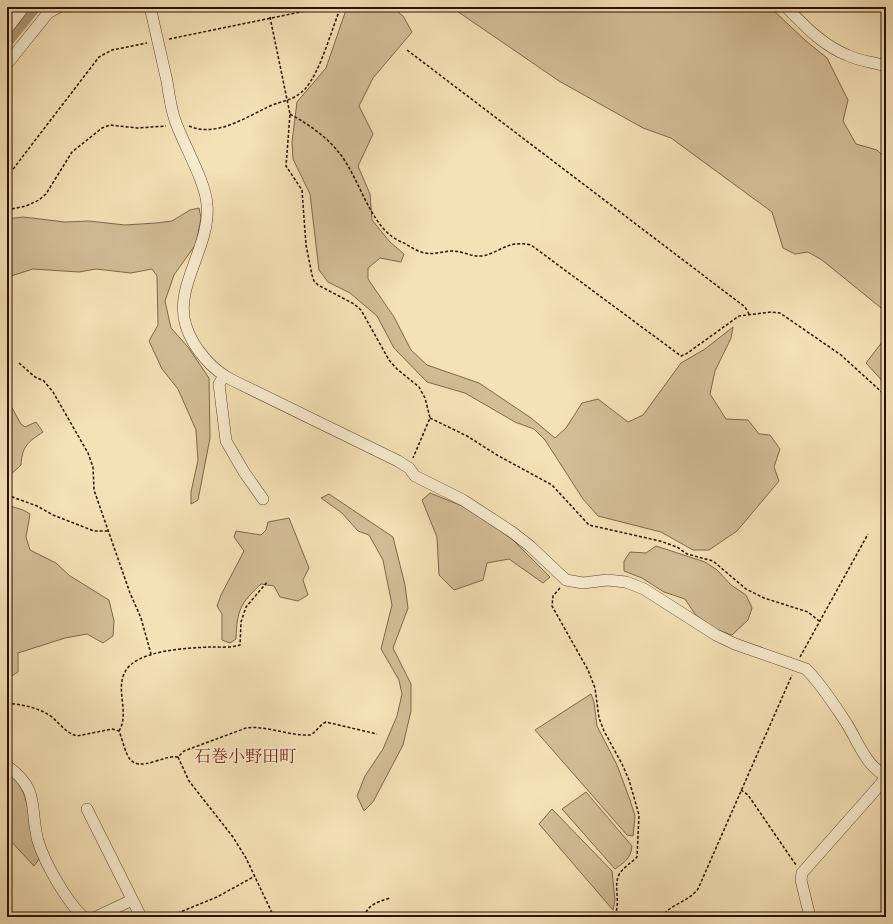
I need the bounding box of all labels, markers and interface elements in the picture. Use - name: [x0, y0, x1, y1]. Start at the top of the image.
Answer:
- district label: 石巻小野田町: [194, 745, 296, 767]

